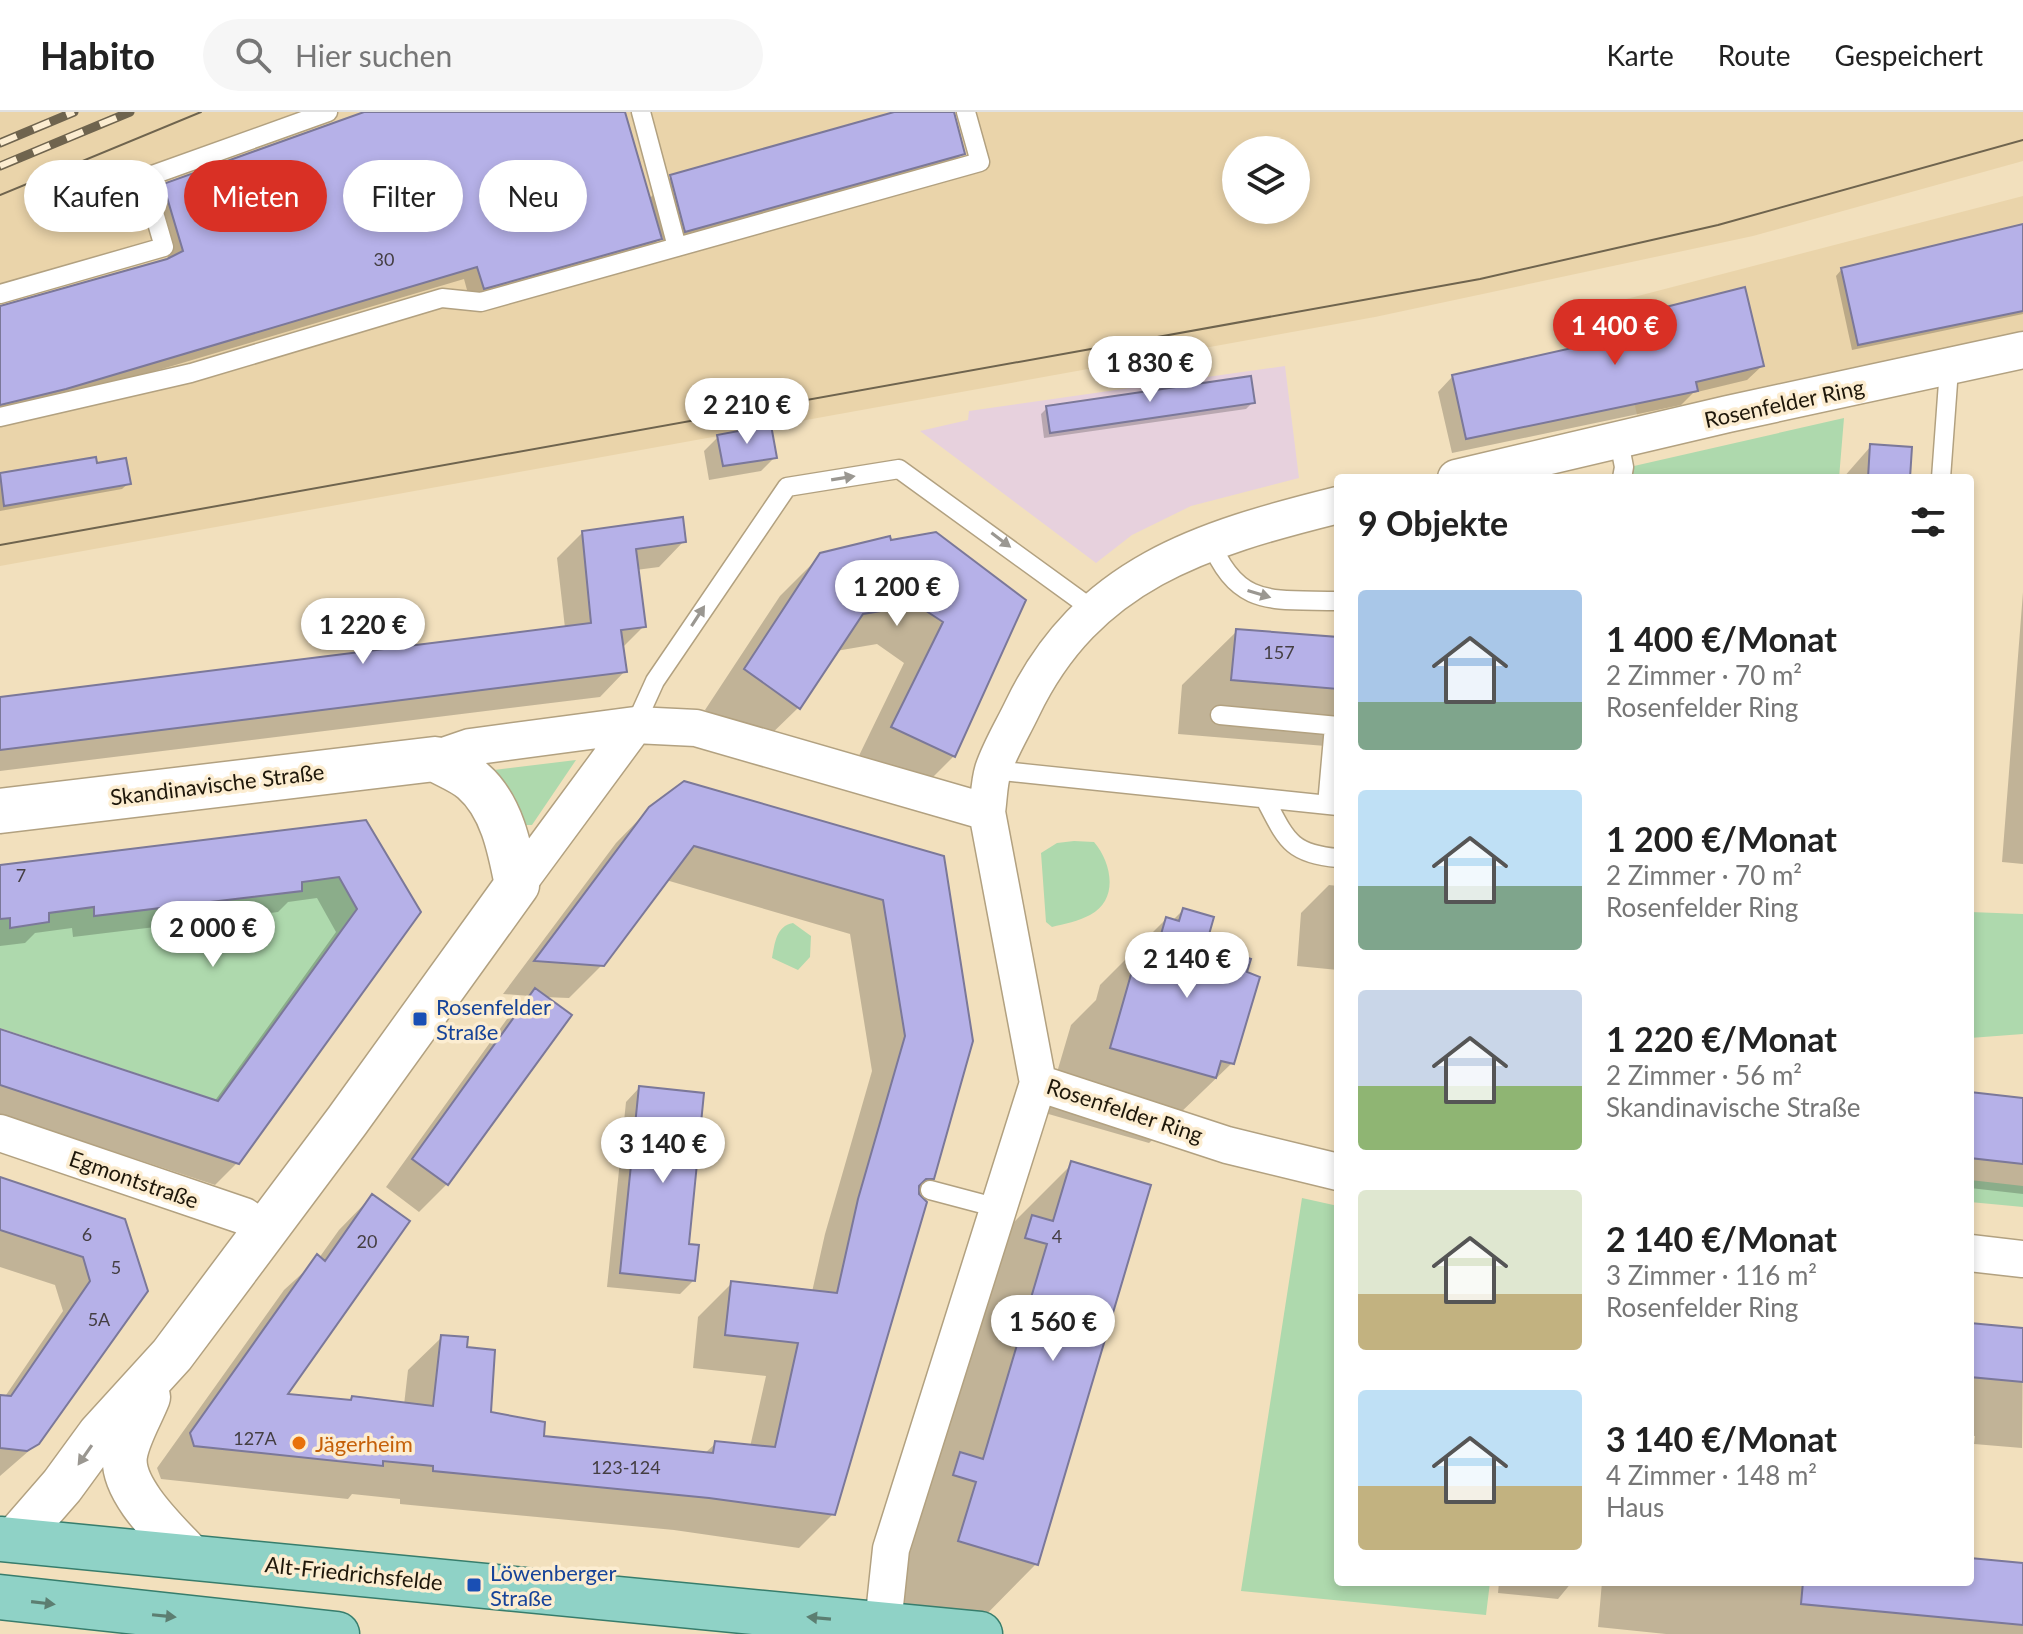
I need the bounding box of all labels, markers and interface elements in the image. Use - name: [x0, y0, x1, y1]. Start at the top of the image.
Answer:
- search box: [203, 19, 763, 91]
- text: Habito: [40, 32, 155, 78]
- icon: search: [231, 33, 275, 77]
- text: Hier suchen: [295, 37, 452, 73]
- text: Karte: [1606, 38, 1674, 72]
- text: Route: [1718, 38, 1791, 72]
- text: Gespeichert: [1835, 38, 1983, 72]
- map controls: [1222, 136, 1310, 224]
- button: layers: [1222, 136, 1310, 224]
- chip: Kaufen: [24, 160, 168, 232]
- chip: Mieten: [184, 160, 327, 232]
- chip: Filter: [343, 160, 463, 232]
- chip: Neu: [479, 160, 587, 232]
- house number: 30: [374, 248, 394, 270]
- pin: 1 400 €: [1541, 299, 1689, 367]
- text: 1 400 €: [1571, 309, 1659, 341]
- pin: 1 830 €: [1076, 336, 1224, 404]
- text: 1 830 €: [1106, 346, 1194, 378]
- street label: Rosenfelder Ring: [1702, 373, 1866, 433]
- pin: 2 210 €: [673, 378, 821, 446]
- text: 2 210 €: [703, 388, 791, 420]
- one-way arrow: [831, 471, 856, 484]
- icon: filters: [1906, 500, 1950, 544]
- text: 9 Objekte: [1358, 502, 1508, 543]
- one-way arrow: [991, 532, 1011, 548]
- pin: 1 200 €: [823, 560, 971, 628]
- text: 1 200 €: [853, 570, 941, 602]
- one-way arrow: [1247, 589, 1271, 601]
- pin: 1 220 €: [289, 598, 437, 666]
- one-way arrow: [691, 605, 706, 626]
- text: 1 220 €: [319, 608, 407, 640]
- text: 1 400 €/Monat: [1606, 618, 1837, 659]
- icon: home: [1422, 622, 1518, 718]
- house number: 157: [1263, 641, 1295, 663]
- text: 2 Zimmer · 70 m²: [1606, 659, 1802, 691]
- text: Rosenfelder Ring: [1606, 691, 1798, 723]
- street label: Skandinavische Straße: [108, 757, 326, 811]
- text: 1 200 €/Monat: [1606, 818, 1837, 859]
- icon: home: [1422, 822, 1518, 918]
- text: 2 Zimmer · 70 m²: [1606, 859, 1802, 891]
- house number: 7: [16, 864, 26, 886]
- text: Rosenfelder Ring: [1606, 891, 1798, 923]
- pin: 2 000 €: [139, 901, 287, 969]
- text: 2 000 €: [169, 911, 257, 943]
- pin: 2 140 €: [1113, 932, 1261, 1000]
- text: 2 140 €: [1143, 942, 1231, 974]
- place label: Rosenfelder Straße: [436, 993, 551, 1045]
- marker: Rosenfelder Straße: [411, 1010, 429, 1028]
- text: 1 220 €/Monat: [1606, 1018, 1837, 1059]
- icon: home: [1422, 1022, 1518, 1118]
- text: 2 Zimmer · 56 m²: [1606, 1059, 1802, 1091]
- street label: Rosenfelder Ring: [1043, 1072, 1207, 1148]
- text: Skandinavische Straße: [1606, 1091, 1861, 1123]
- pin: 3 140 €: [589, 1117, 737, 1185]
- text: 3 140 €: [619, 1127, 707, 1159]
- street label: Egmontstraße: [66, 1144, 202, 1214]
- text: 2 140 €/Monat: [1606, 1218, 1837, 1259]
- icon: home: [1422, 1222, 1518, 1318]
- house number: 6: [82, 1223, 92, 1245]
- house number: 4: [1052, 1225, 1062, 1247]
- house number: 20: [357, 1230, 377, 1252]
- house number: 5: [111, 1256, 121, 1278]
- text: 3 Zimmer · 116 m²: [1606, 1259, 1817, 1291]
- text: Rosenfelder Ring: [1606, 1291, 1798, 1323]
- pin: 1 560 €: [979, 1295, 1127, 1363]
- text: 1 560 €: [1009, 1305, 1097, 1337]
- house number: 5A: [88, 1308, 111, 1330]
- text: 3 140 €/Monat: [1606, 1418, 1837, 1459]
- icon: home: [1422, 1422, 1518, 1518]
- house number: 127A: [233, 1427, 278, 1449]
- place label: Jägerheim: [315, 1430, 413, 1457]
- marker: Jägerheim: [290, 1434, 308, 1452]
- one-way arrow: [78, 1444, 93, 1465]
- house number: 123-124: [591, 1456, 661, 1478]
- text: 4 Zimmer · 148 m²: [1606, 1459, 1817, 1491]
- text: Haus: [1606, 1491, 1664, 1523]
- street label: Alt-Friedrichsfelde: [264, 1550, 444, 1596]
- place label: Löwenberger Straße: [490, 1559, 616, 1611]
- marker: Löwenberger Straße: [465, 1576, 483, 1594]
- one-way arrow: [31, 1597, 56, 1610]
- one-way arrow: [152, 1610, 177, 1623]
- one-way arrow: [806, 1611, 831, 1624]

